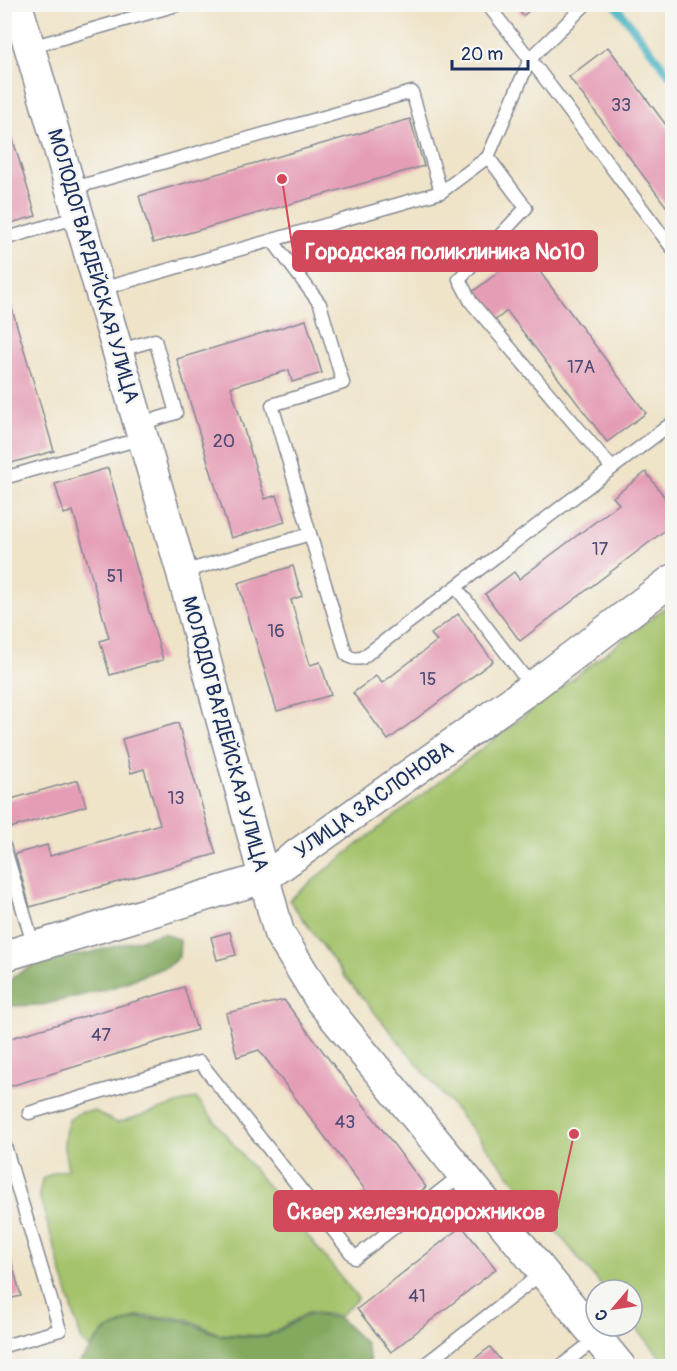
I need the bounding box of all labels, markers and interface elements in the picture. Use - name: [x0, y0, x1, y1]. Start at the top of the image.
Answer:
- scale bar: [452, 33, 528, 71]
- text: 20 m: [461, 43, 503, 66]
- house number: 33: [611, 94, 631, 117]
- street label: МОЛОДОГВАРДЕЙСКАЯ УЛИЦА: [41, 126, 145, 406]
- callout: Городская поликлиника №10: [293, 231, 597, 271]
- text: Городская поликлиника №10: [305, 238, 585, 266]
- house number: 17А: [567, 356, 595, 379]
- house number: 20: [213, 430, 235, 453]
- house number: 17: [592, 538, 609, 561]
- house number: 51: [107, 565, 123, 588]
- street label: МОЛОДОГВАРДЕЙСКАЯ УЛИЦА: [175, 593, 275, 875]
- house number: 16: [267, 620, 285, 643]
- house number: 15: [420, 668, 436, 691]
- street label: УЛИЦА ЗАСЛОНОВА: [289, 735, 459, 865]
- house number: 13: [167, 787, 185, 810]
- house number: 47: [91, 1024, 111, 1047]
- house number: 43: [335, 1111, 355, 1134]
- callout: Сквер железнодорожников: [274, 1191, 557, 1231]
- text: Сквер железнодорожников: [287, 1198, 545, 1226]
- north arrow: [584, 1278, 644, 1338]
- house number: 41: [408, 1285, 426, 1308]
- text: С: [591, 1306, 613, 1324]

